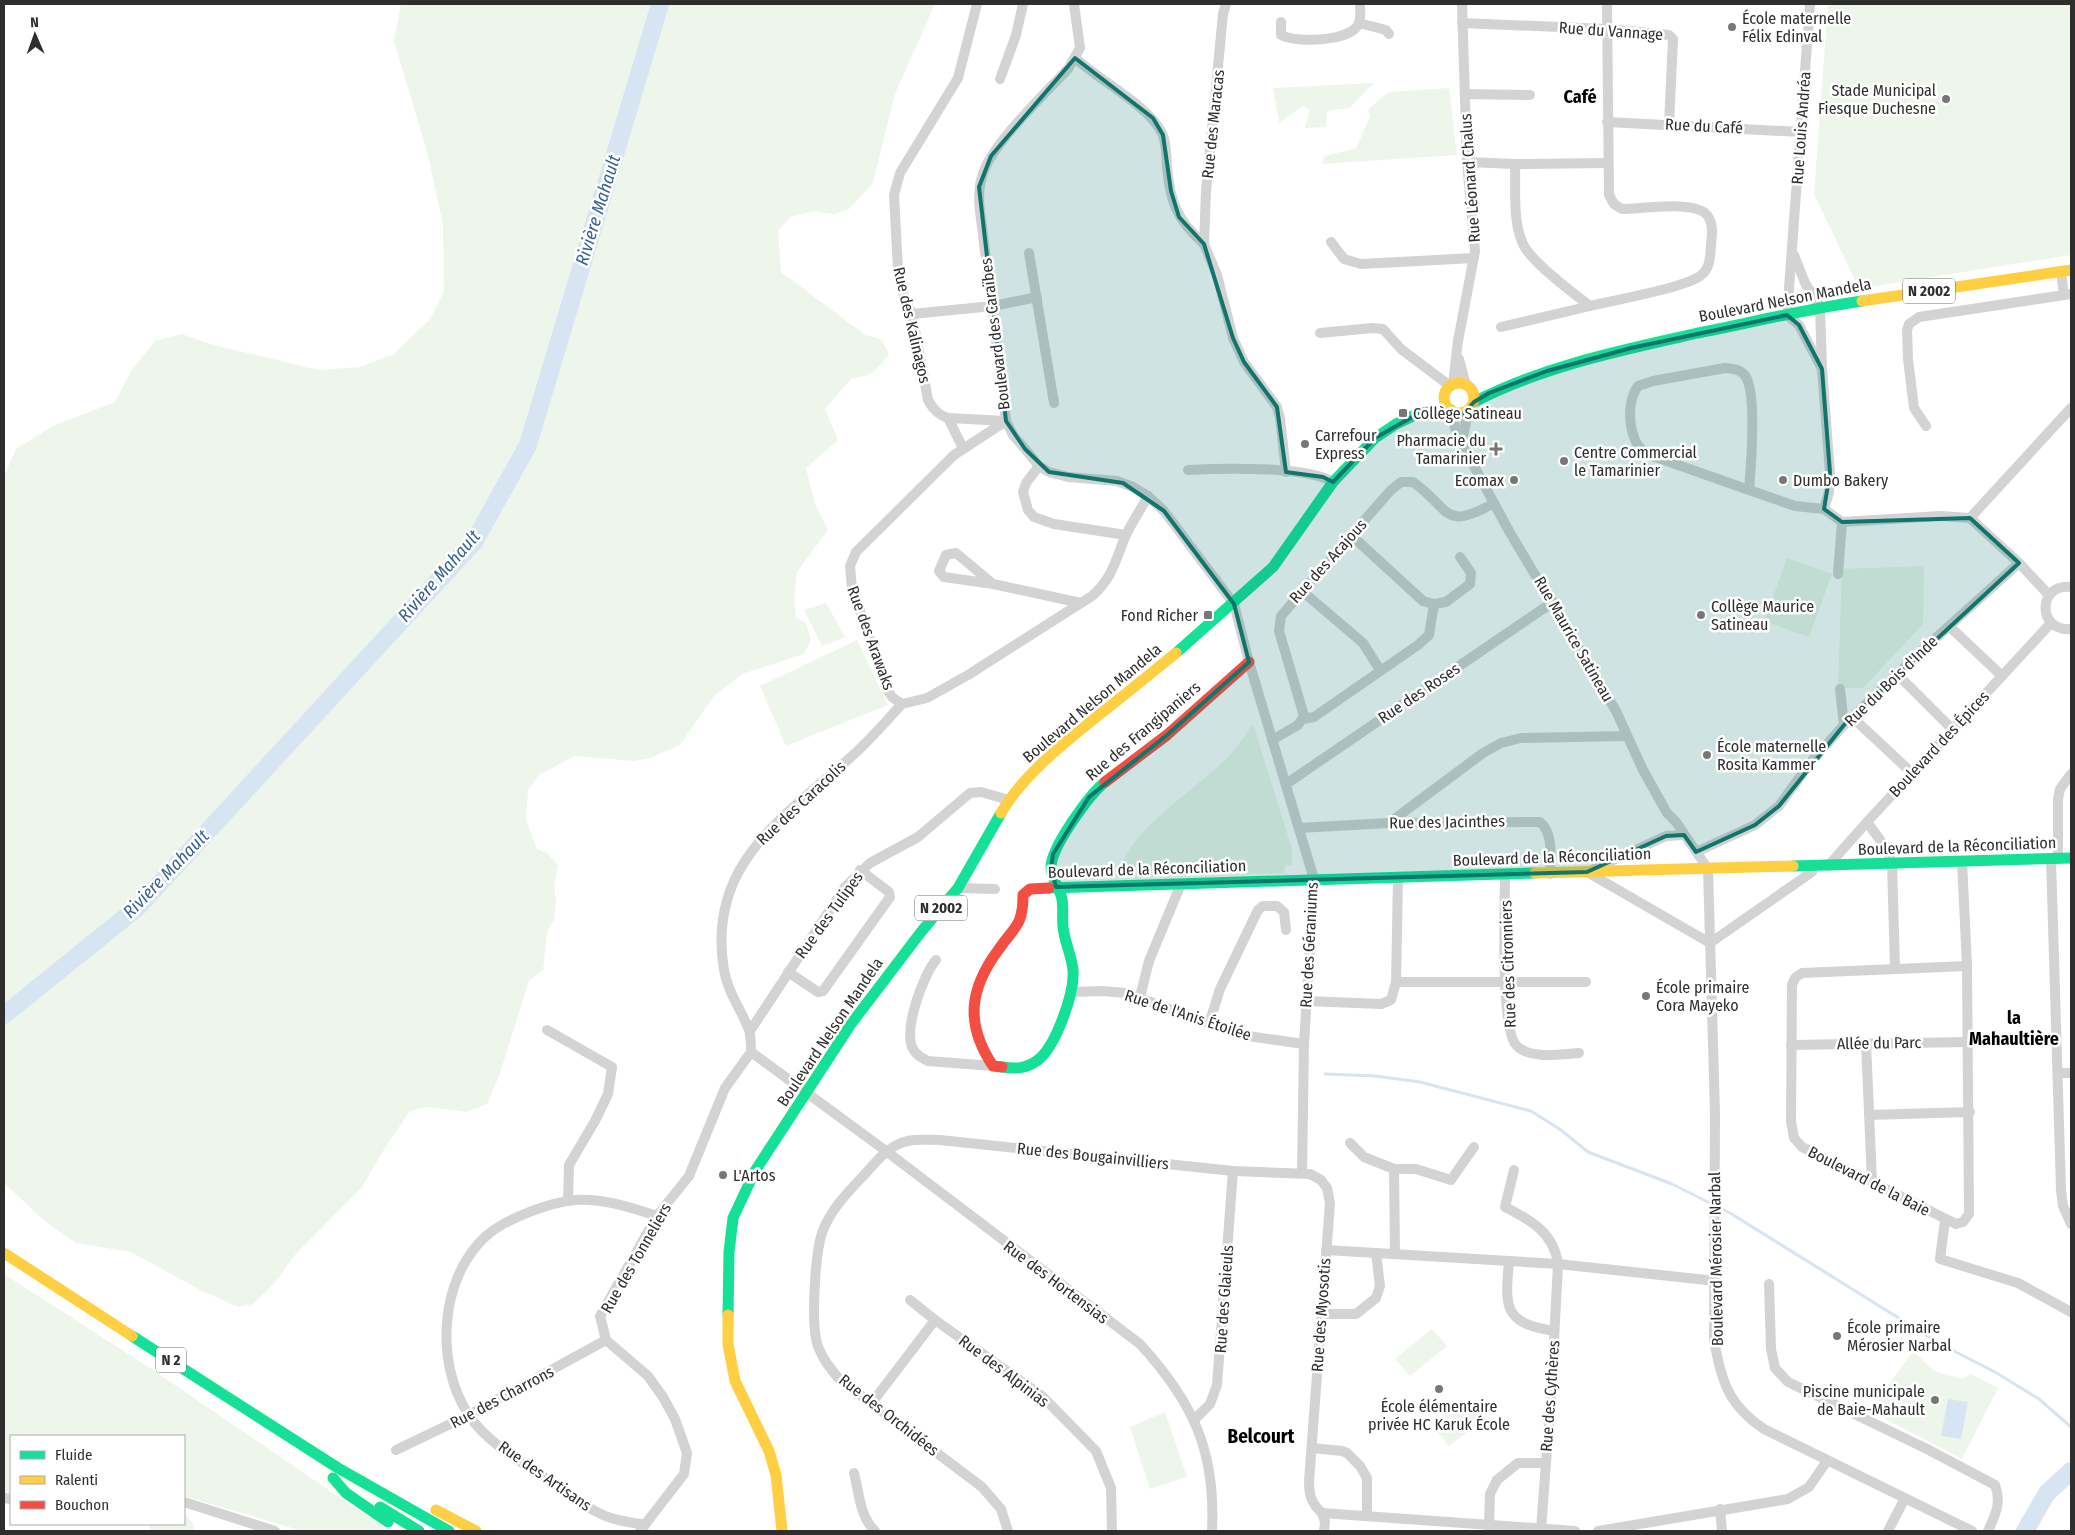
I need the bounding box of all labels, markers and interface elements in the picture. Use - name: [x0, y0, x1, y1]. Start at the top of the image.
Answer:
- place label: École maternelle Félix Edinval: [1742, 9, 1851, 46]
- north arrow: [10, 10, 60, 60]
- text: N: [30, 14, 39, 31]
- street label: Rue du Vannage: [1558, 18, 1664, 44]
- marker: École maternelle Félix Edinval: [1726, 21, 1738, 33]
- street label: Rue des Maracas: [1198, 69, 1228, 179]
- street label: Rue Louis Andréa: [1788, 71, 1814, 185]
- place label: Stade Municipal Fiesque Duchesne: [1818, 81, 1936, 118]
- district label: Café: [1563, 86, 1597, 108]
- marker: Stade Municipal Fiesque Duchesne: [1940, 93, 1952, 105]
- street label: Rue Léonard Chalus: [1456, 113, 1484, 243]
- street label: Rue du Café: [1665, 114, 1743, 138]
- water label: Rivière Mahault: [571, 152, 625, 268]
- street label: Boulevard des Caraïbes: [976, 257, 1014, 411]
- street label: Rue des Kalinagos: [889, 265, 935, 385]
- street label: Boulevard Nelson Mandela: [1697, 274, 1873, 326]
- road number: N 2002: [1903, 278, 1955, 304]
- place label: Collège Satineau: [1413, 404, 1522, 423]
- marker: Collège Satineau: [1397, 407, 1409, 419]
- place label: Carrefour Express: [1315, 426, 1377, 463]
- place label: Pharmacie du Tamarinier: [1396, 431, 1486, 468]
- marker: Carrefour Express: [1299, 438, 1311, 450]
- marker: Pharmacie du Tamarinier: [1490, 443, 1502, 455]
- place label: Centre Commercial le Tamarinier: [1574, 443, 1697, 480]
- marker: Centre Commercial le Tamarinier: [1558, 455, 1570, 467]
- place label: Ecomax: [1455, 471, 1504, 490]
- place label: Dumbo Bakery: [1793, 471, 1889, 490]
- marker: Ecomax: [1508, 474, 1520, 486]
- marker: Dumbo Bakery: [1777, 474, 1789, 486]
- street label: Rue des Acajous: [1285, 515, 1371, 607]
- water label: Rivière Mahault: [393, 525, 485, 626]
- street label: Rue Maurice Satineau: [1530, 573, 1618, 705]
- street label: Rue des Arawaks: [843, 583, 899, 693]
- place label: Collège Maurice Satineau: [1711, 597, 1814, 634]
- place label: Fond Richer: [1121, 606, 1198, 625]
- marker: Fond Richer: [1202, 609, 1214, 621]
- marker: Collège Maurice Satineau: [1695, 609, 1707, 621]
- street label: Rue du Bois d'Inde: [1840, 632, 1942, 730]
- street label: Boulevard Nelson Mandela: [1019, 639, 1165, 767]
- street label: Rue des Roses: [1375, 659, 1464, 727]
- street label: Rue des Frangipaniers: [1082, 677, 1204, 785]
- street label: Boulevard des Épices: [1885, 687, 1993, 801]
- place label: École maternelle Rosita Kammer: [1717, 737, 1826, 774]
- marker: École maternelle Rosita Kammer: [1701, 749, 1713, 761]
- street label: Rue des Caracolis: [753, 757, 850, 849]
- street label: Rue des Jacinthes: [1389, 811, 1505, 833]
- water label: Rivière Mahault: [118, 825, 214, 923]
- street label: Boulevard de la Réconciliation: [1857, 833, 2057, 859]
- street label: Boulevard de la Réconciliation: [1452, 844, 1652, 870]
- street label: Boulevard de la Réconciliation: [1047, 856, 1247, 882]
- street label: Rue des Tulipes: [791, 868, 867, 962]
- street label: Rue des Géraniums: [1296, 882, 1322, 1008]
- road number: N 2002: [915, 896, 967, 920]
- street label: Rue des Citronniers: [1496, 900, 1520, 1028]
- street label: Boulevard Nelson Mandela: [773, 954, 887, 1110]
- place label: École primaire Cora Mayeko: [1656, 978, 1749, 1015]
- street label: Rue de l'Anis Étoilée: [1122, 986, 1254, 1044]
- marker: École primaire Cora Mayeko: [1640, 990, 1652, 1002]
- district label: la Mahaultière: [1969, 1007, 2059, 1050]
- street label: Allée du Parc: [1837, 1033, 1922, 1053]
- street label: Rue des Bougainvilliers: [1016, 1139, 1170, 1173]
- street label: Boulevard de la Baie: [1805, 1142, 1933, 1220]
- place label: L'Artos: [733, 1166, 776, 1185]
- marker: L'Artos: [717, 1169, 729, 1181]
- street label: Boulevard Mérosier Narbal: [1705, 1172, 1727, 1346]
- street label: Rue des Tonneliers: [597, 1199, 675, 1316]
- street label: Rue des Hortensias: [1000, 1236, 1112, 1328]
- street label: Rue des Glaieuls: [1211, 1244, 1237, 1354]
- street label: Rue des Myosotis: [1308, 1257, 1334, 1373]
- place label: École primaire Mérosier Narbal: [1847, 1318, 1951, 1355]
- marker: École primaire Mérosier Narbal: [1831, 1330, 1843, 1342]
- street label: Rue des Alpinias: [955, 1331, 1053, 1411]
- street label: Rue des Cythères: [1537, 1339, 1563, 1452]
- road number: N 2: [156, 1348, 186, 1372]
- street label: Rue des Charrons: [447, 1362, 557, 1432]
- street label: Rue des Orchidées: [835, 1370, 943, 1460]
- place label: Piscine municipale de Baie-Mahault: [1803, 1382, 1926, 1419]
- marker: École élémentaire privée HC Karuk École: [1433, 1383, 1445, 1395]
- marker: Piscine municipale de Baie-Mahault: [1929, 1394, 1941, 1406]
- place label: École élémentaire privée HC Karuk École: [1368, 1397, 1510, 1434]
- district label: Belcourt: [1228, 1425, 1295, 1448]
- legend: [10, 1435, 185, 1525]
- street label: Rue des Artisans: [495, 1437, 595, 1515]
- text: Fluide: [55, 1446, 92, 1464]
- text: Ralenti: [55, 1471, 98, 1489]
- text: Bouchon: [55, 1496, 109, 1514]

